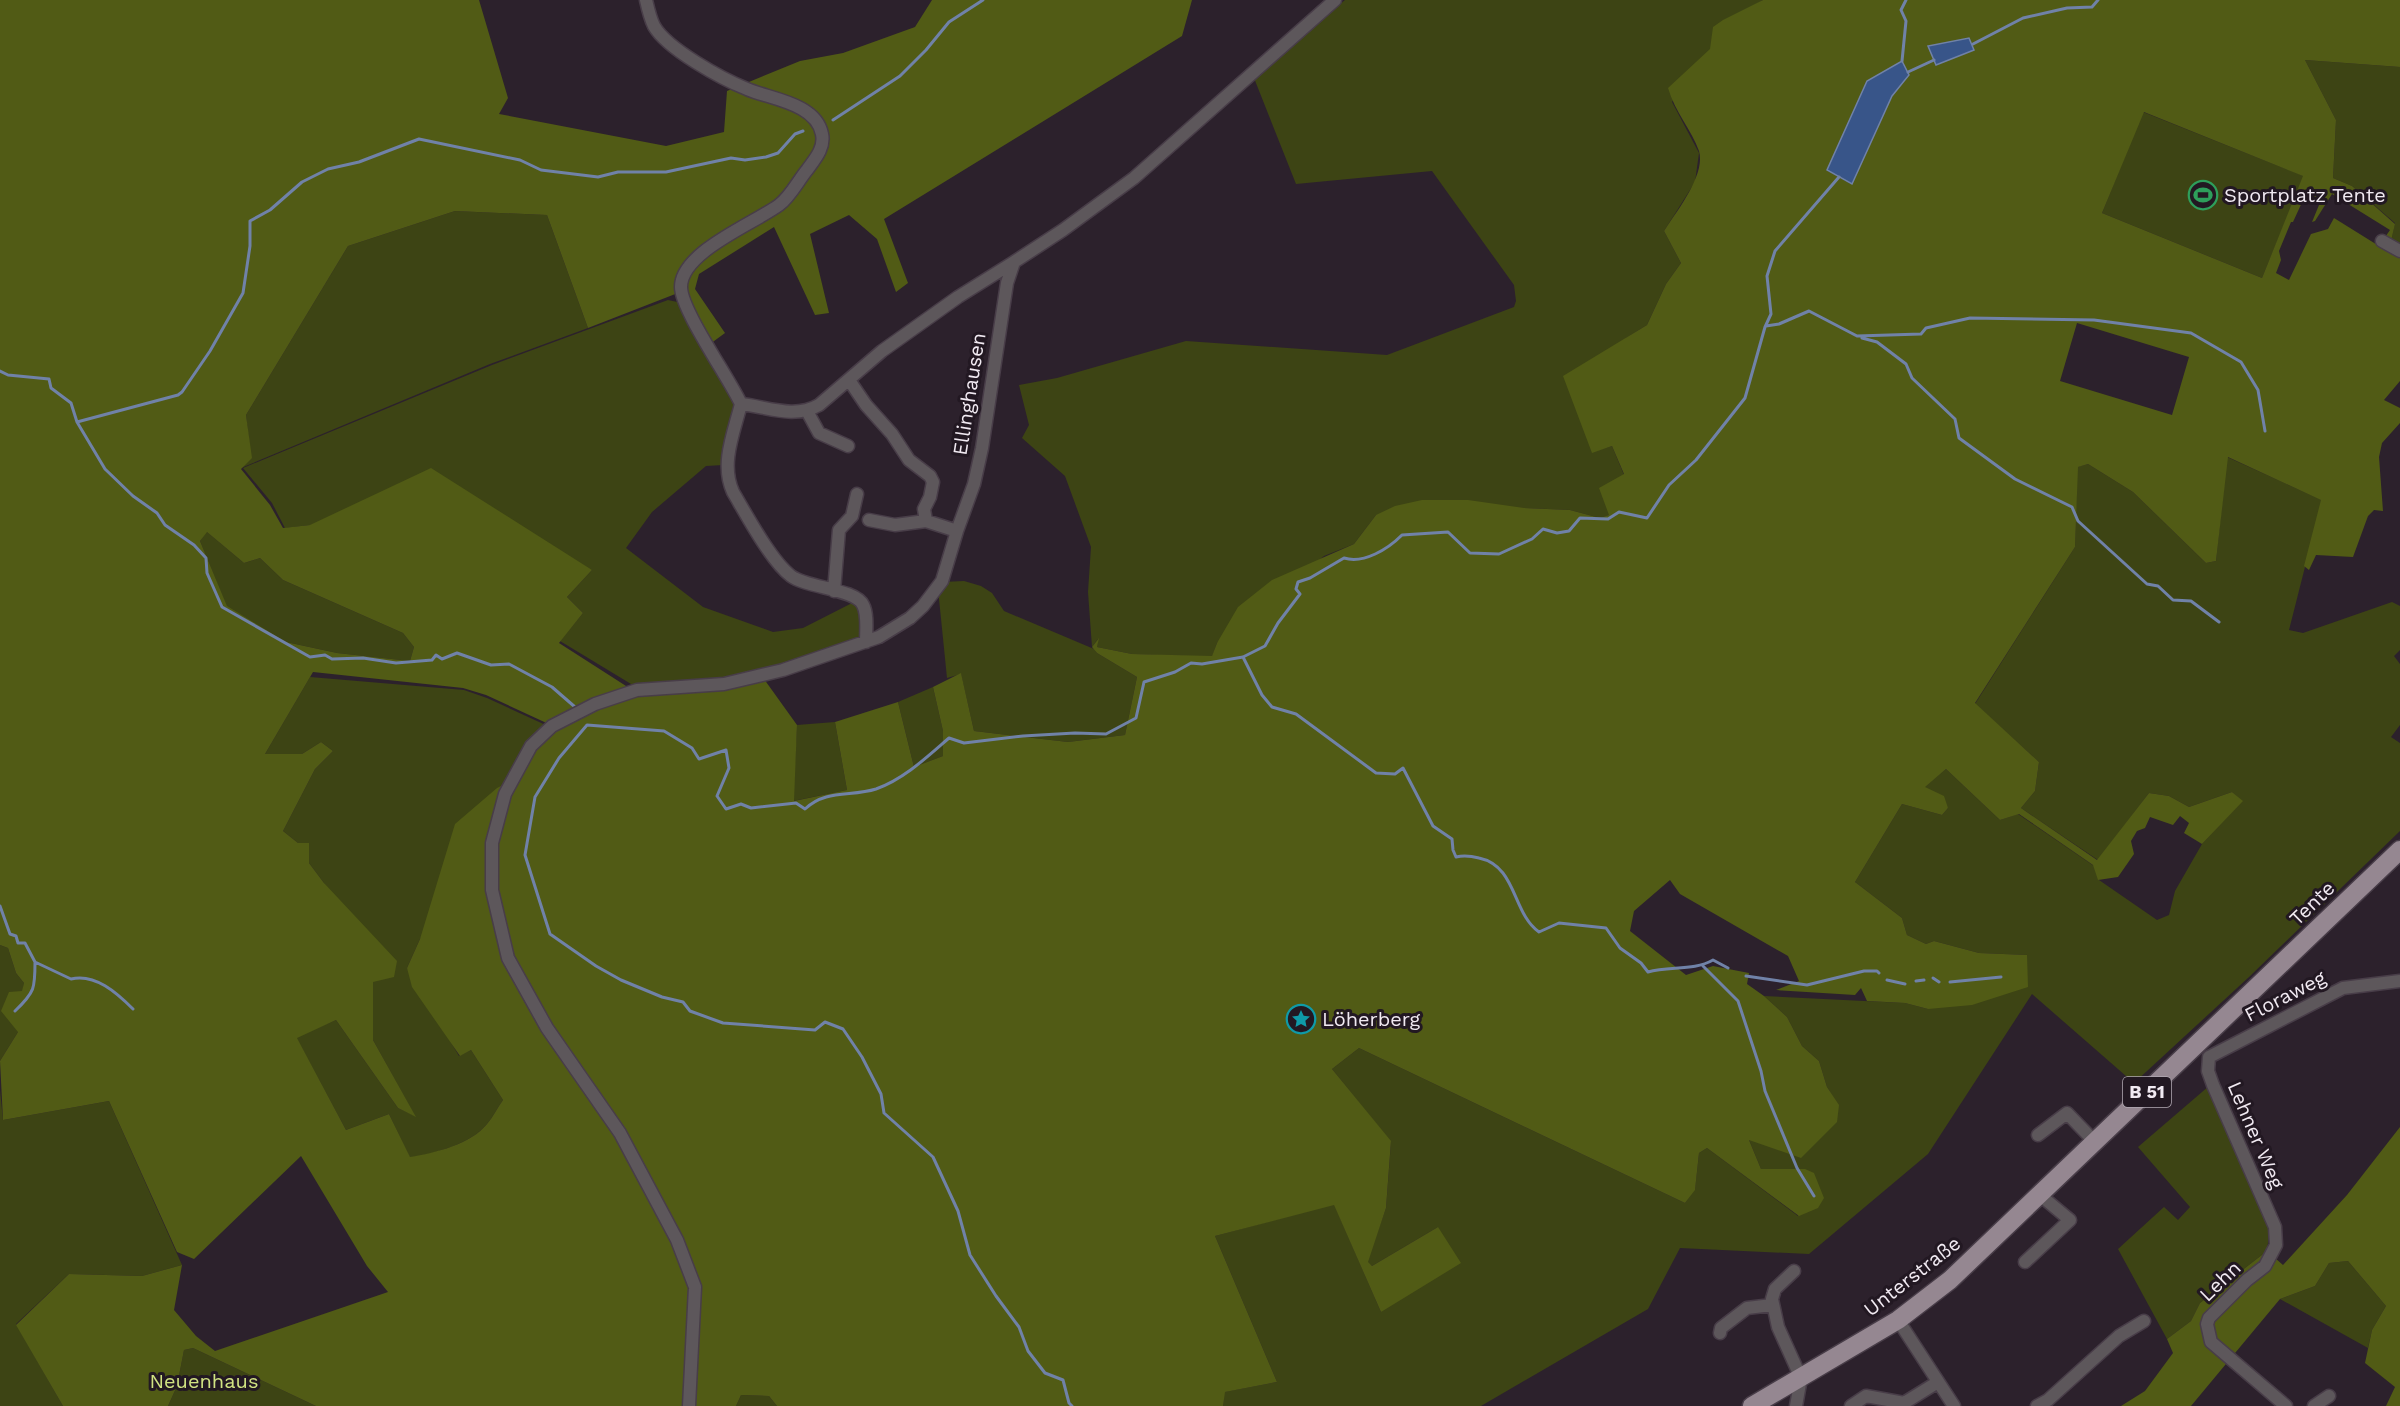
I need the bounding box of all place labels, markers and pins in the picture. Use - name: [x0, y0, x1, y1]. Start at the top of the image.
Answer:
- sports icon: Sportplatz Tente: [2187, 179, 2219, 211]
- place label: Sportplatz Tente: [2224, 183, 2386, 207]
- place icon: Löherberg: [1285, 1003, 1317, 1035]
- place label: Löherberg: [1322, 1007, 1420, 1031]

